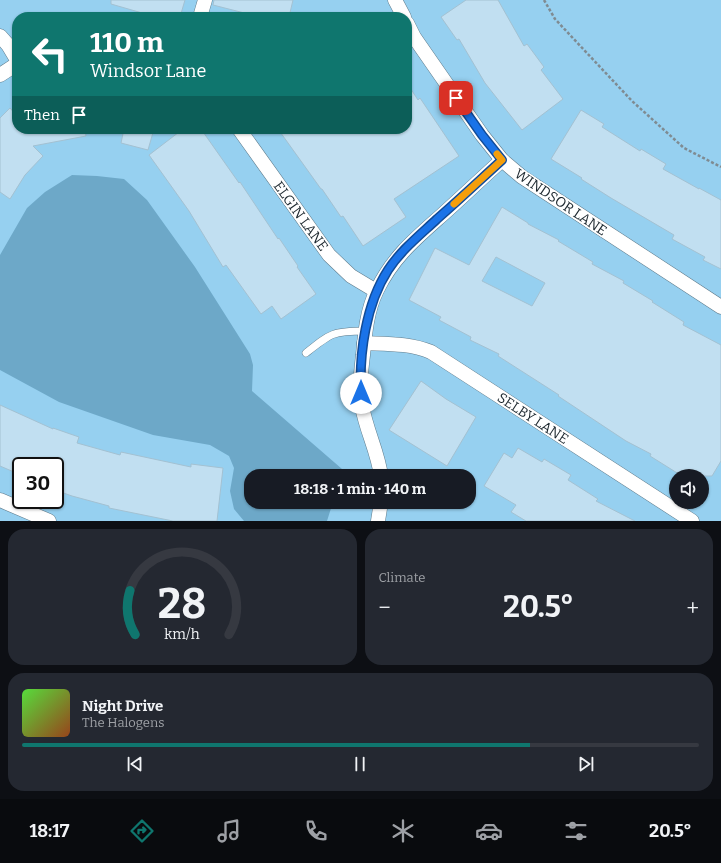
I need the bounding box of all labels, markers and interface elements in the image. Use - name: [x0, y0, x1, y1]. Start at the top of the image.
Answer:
- text: 110 m: [90, 26, 164, 59]
- icon: left: [24, 28, 76, 80]
- text: Windsor Lane: [90, 60, 206, 82]
- pin: [439, 81, 473, 115]
- icon: arrive: [445, 87, 467, 109]
- icon: arrive: [68, 104, 90, 126]
- text: Then: [24, 106, 60, 124]
- street label: WINDSOR LANE: [511, 165, 610, 240]
- street label: ELGIN LANE: [270, 178, 332, 254]
- position arrow: [340, 372, 382, 414]
- street label: SELBY LANE: [494, 389, 572, 448]
- speed limit sign: 30: [12, 457, 64, 509]
- map controls: [669, 469, 709, 509]
- button: sound: [669, 469, 709, 509]
- text: 18:18 · 1 min · 140 m: [294, 480, 426, 498]
- text: Climate: [379, 570, 425, 585]
- text: 28: [158, 579, 206, 629]
- text: 20.5°: [503, 589, 574, 625]
- text: −: [379, 594, 391, 621]
- text: +: [686, 594, 699, 621]
- text: km/h: [165, 626, 200, 643]
- text: Night Drive: [82, 697, 163, 715]
- text: The Halogens: [82, 715, 164, 730]
- icon: previous: [124, 753, 146, 775]
- icon: pause: [349, 753, 371, 775]
- icon: next: [575, 753, 597, 775]
- icon: directions: [128, 817, 156, 845]
- icon: music: [215, 817, 243, 845]
- icon: phone: [302, 817, 330, 845]
- icon: climate: [389, 817, 417, 845]
- icon: car: [475, 817, 503, 845]
- icon: filters: [562, 817, 590, 845]
- text: 18:17: [29, 820, 69, 842]
- text: 20.5°: [649, 820, 692, 842]

